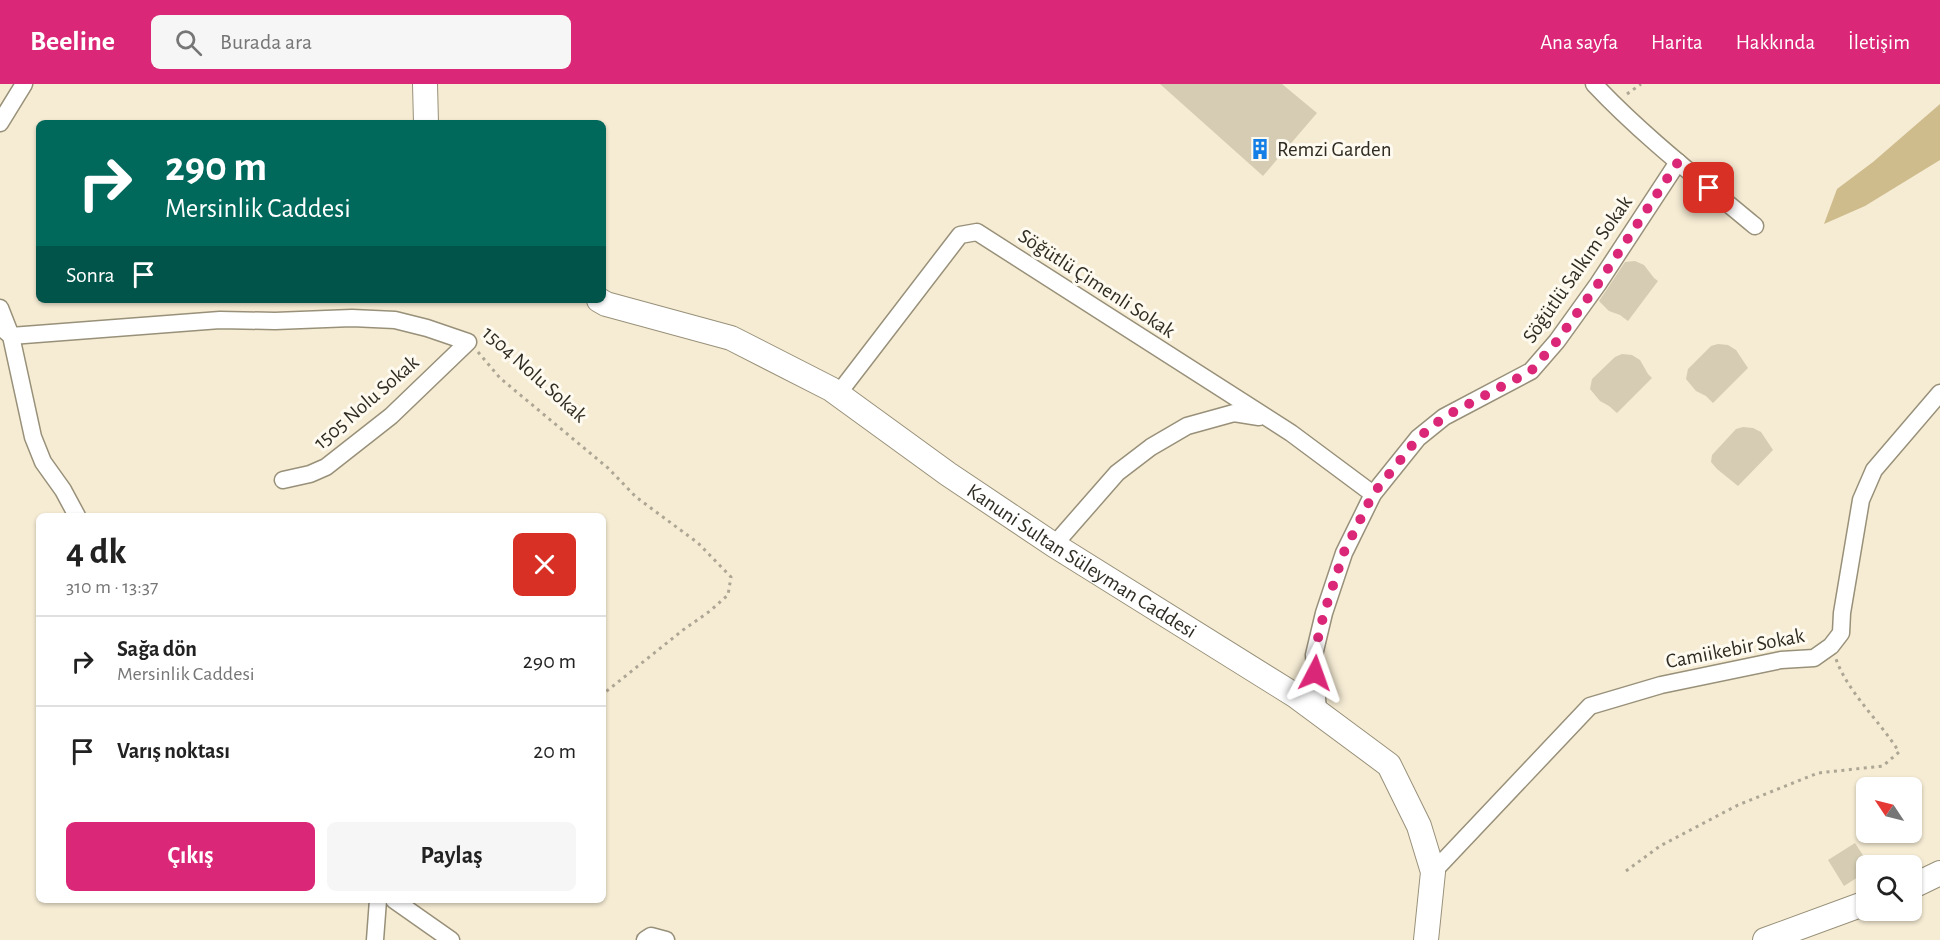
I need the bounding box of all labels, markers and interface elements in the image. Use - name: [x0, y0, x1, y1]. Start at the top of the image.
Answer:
- search box: [151, 15, 571, 69]
- icon: search: [172, 26, 205, 59]
- text: Beeline: [30, 28, 115, 56]
- text: Burada ara: [220, 31, 312, 53]
- text: Ana sayfa: [1540, 32, 1618, 53]
- text: Harita: [1651, 32, 1703, 53]
- text: Hakkında: [1736, 32, 1815, 53]
- text: İletişim: [1848, 32, 1910, 53]
- building icon: Remzi Garden: [1248, 137, 1272, 161]
- place label: Remzi Garden: [1277, 139, 1392, 160]
- icon: right: [66, 144, 144, 222]
- text: 290 m: [165, 146, 267, 188]
- pin: [1683, 162, 1734, 213]
- icon: arrive: [1692, 171, 1725, 204]
- street label: Söğütlü Salkım Sokak: [1519, 192, 1636, 347]
- text: Mersinlik Caddesi: [165, 195, 351, 222]
- street label: Söğütlü Çimenli Sokak: [1015, 225, 1179, 342]
- icon: arrive: [127, 258, 160, 291]
- text: Sonra: [66, 264, 115, 286]
- street label: 1504 Nolu Sokak: [478, 322, 591, 427]
- street label: 1505 Nolu Sokak: [310, 351, 423, 453]
- street label: Kanuni Sultan Süleyman Caddesi: [963, 480, 1200, 642]
- button: close: [513, 533, 576, 596]
- text: 4 dk: [66, 534, 126, 570]
- text: 310 m · 13:37: [66, 577, 158, 597]
- street label: Camiikebir Sokak: [1664, 625, 1807, 672]
- text: Sağa dön: [117, 638, 197, 660]
- position arrow: [1283, 641, 1347, 705]
- icon: right: [66, 645, 99, 678]
- text: 290 m: [523, 650, 576, 672]
- text: Mersinlik Caddesi: [117, 664, 255, 684]
- icon: arrive: [66, 735, 99, 768]
- text: Varış noktası: [117, 740, 230, 762]
- text: 20 m: [533, 740, 576, 762]
- north arrow: [1856, 777, 1922, 843]
- map controls: [1856, 777, 1922, 921]
- button: Çıkış: [66, 822, 315, 891]
- button: Paylaş: [327, 822, 576, 891]
- button: search: [1856, 855, 1922, 921]

